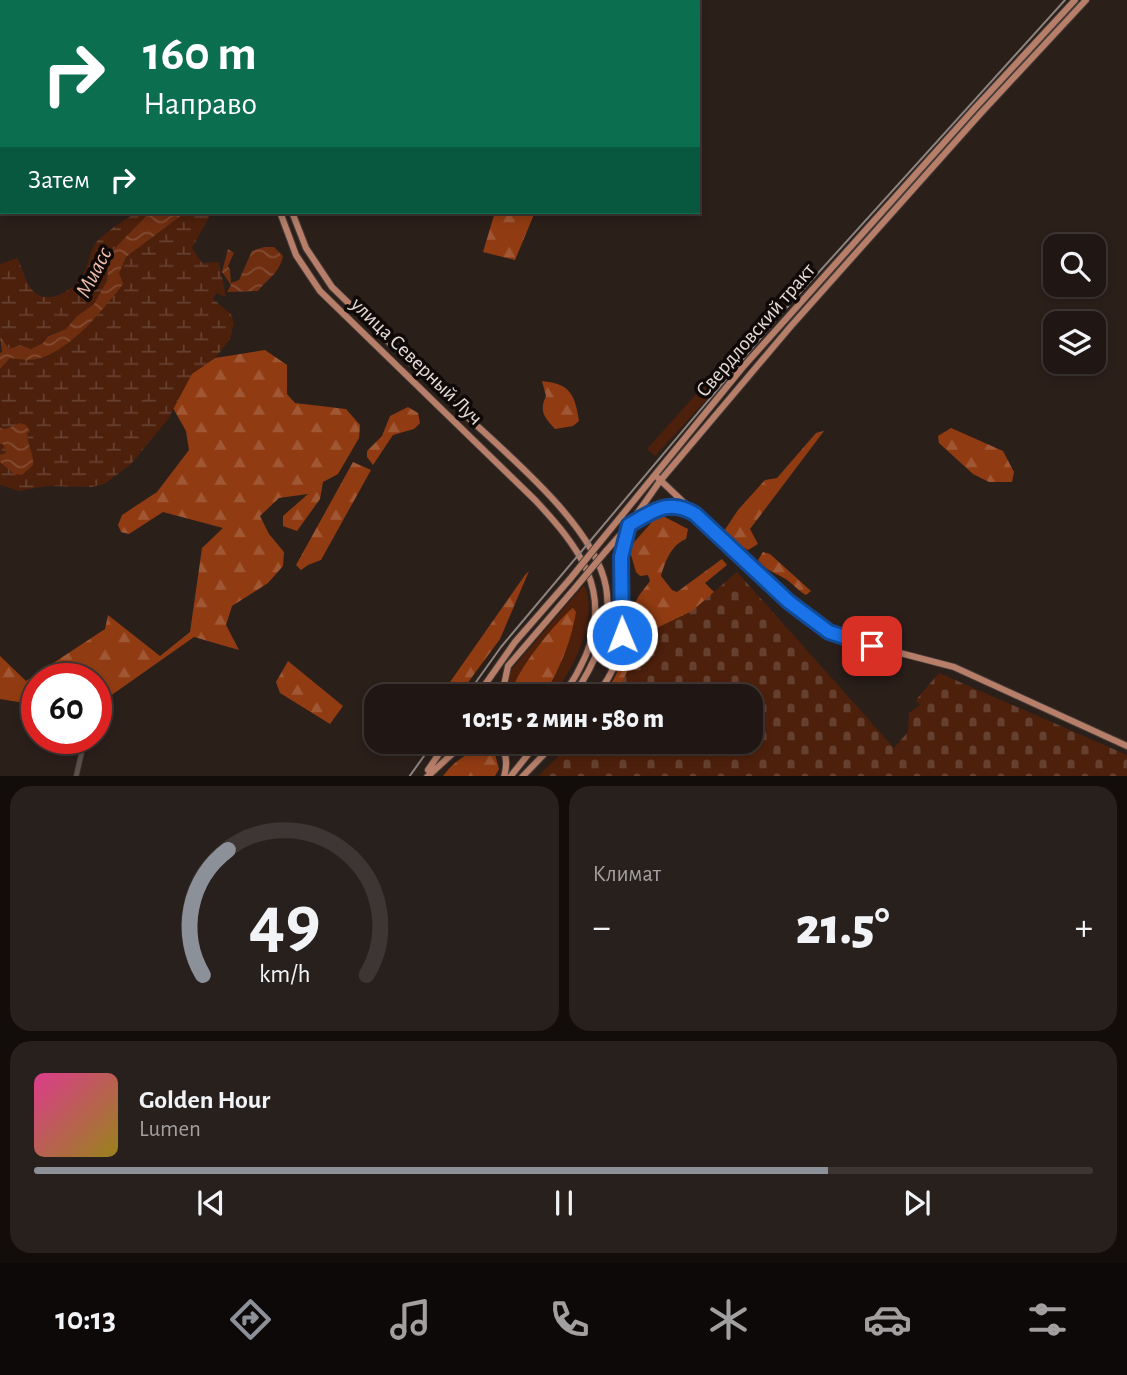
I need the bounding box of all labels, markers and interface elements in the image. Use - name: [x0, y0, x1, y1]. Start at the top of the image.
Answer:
- icon: right: [28, 28, 119, 119]
- text: 160 m: [143, 30, 257, 79]
- text: Направо: [143, 88, 257, 120]
- icon: right: [104, 161, 142, 199]
- text: Затем: [28, 167, 90, 193]
- map controls: [1043, 234, 1106, 374]
- button: search: [1043, 234, 1106, 297]
- water label: Миасс: [72, 244, 117, 302]
- street label: Свердловский тракт: [692, 259, 819, 401]
- street label: улица Северный Луч: [346, 293, 486, 429]
- button: layers: [1043, 311, 1106, 374]
- position arrow: [585, 598, 659, 672]
- pin: [842, 616, 902, 676]
- icon: arrive: [853, 627, 891, 665]
- speed limit sign: 60: [21, 663, 112, 754]
- text: 10:15 · 2 мин · 580 m: [463, 706, 664, 732]
- text: Климат: [593, 863, 661, 886]
- text: 49: [248, 887, 320, 960]
- text: 21.5°: [796, 901, 890, 953]
- text: −: [593, 909, 611, 947]
- text: +: [1075, 909, 1093, 947]
- text: km/h: [258, 961, 310, 986]
- text: Golden Hour: [139, 1087, 270, 1113]
- text: Lumen: [139, 1118, 201, 1141]
- icon: previous: [192, 1184, 230, 1222]
- icon: pause: [545, 1184, 583, 1222]
- icon: next: [898, 1184, 936, 1222]
- icon: directions: [226, 1295, 275, 1344]
- icon: music: [386, 1295, 435, 1344]
- icon: phone: [545, 1295, 594, 1344]
- icon: climate: [704, 1295, 753, 1344]
- icon: car: [863, 1295, 912, 1344]
- icon: filters: [1023, 1295, 1072, 1344]
- text: 10:13: [55, 1303, 116, 1335]

